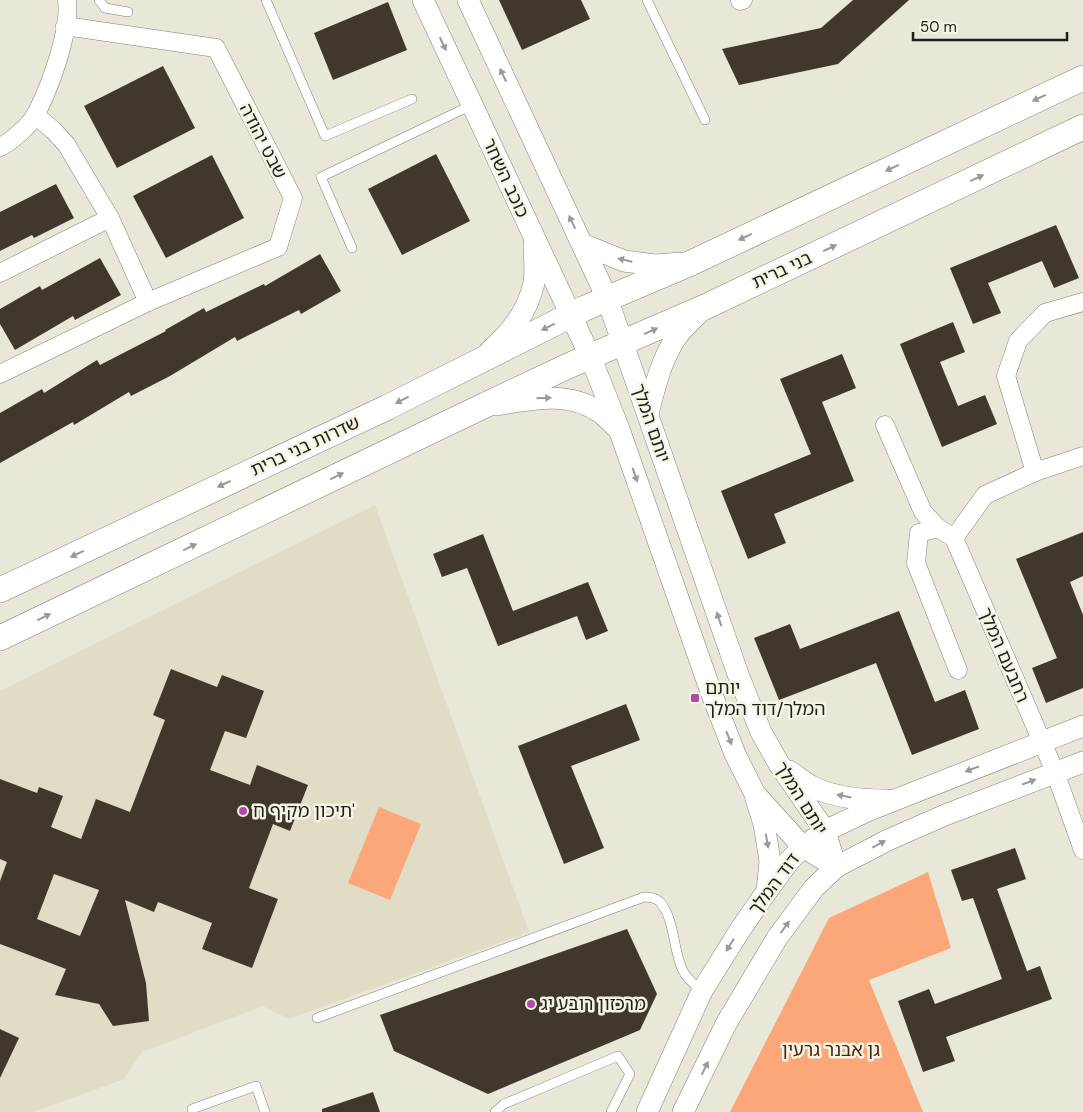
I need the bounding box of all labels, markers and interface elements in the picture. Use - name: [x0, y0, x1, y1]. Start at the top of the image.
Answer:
- scale bar: [913, 10, 1067, 42]
- text: 50 m: [920, 17, 957, 37]
- one-way arrow: [440, 37, 448, 51]
- one-way arrow: [499, 68, 507, 82]
- one-way arrow: [1032, 95, 1046, 103]
- street label: שבט יהודה: [234, 99, 292, 183]
- street label: כוכב השחר: [477, 134, 535, 222]
- one-way arrow: [885, 164, 899, 172]
- one-way arrow: [970, 174, 984, 182]
- one-way arrow: [568, 215, 576, 229]
- one-way arrow: [738, 233, 752, 241]
- one-way arrow: [823, 243, 837, 251]
- street label: בני ברית: [748, 246, 816, 294]
- one-way arrow: [617, 256, 633, 264]
- one-way arrow: [541, 323, 555, 331]
- one-way arrow: [644, 326, 658, 334]
- street label: יותם המלך: [626, 380, 676, 466]
- one-way arrow: [536, 394, 552, 402]
- one-way arrow: [395, 396, 410, 404]
- street label: שדרות בני ברית: [247, 410, 363, 482]
- one-way arrow: [632, 468, 639, 483]
- one-way arrow: [330, 472, 344, 480]
- one-way arrow: [217, 481, 231, 489]
- one-way arrow: [183, 542, 197, 550]
- one-way arrow: [70, 550, 84, 558]
- street label: רחבעם המלך: [973, 604, 1035, 706]
- one-way arrow: [715, 611, 723, 626]
- one-way arrow: [37, 613, 51, 621]
- place label: יותם המלך/דוד המלך: [705, 676, 825, 721]
- marker: יותם המלך/דוד המלך: [689, 692, 701, 704]
- one-way arrow: [725, 731, 733, 745]
- street label: יותם המלך: [769, 757, 833, 839]
- one-way arrow: [964, 765, 979, 773]
- one-way arrow: [1022, 778, 1037, 785]
- one-way arrow: [837, 792, 852, 800]
- place label: תיכון מקיף ח': [253, 799, 355, 823]
- marker: תיכון מקיף ח': [237, 805, 249, 817]
- one-way arrow: [764, 833, 772, 849]
- one-way arrow: [872, 840, 887, 848]
- street label: דוד המלך: [743, 848, 805, 920]
- one-way arrow: [780, 921, 790, 934]
- one-way arrow: [725, 939, 735, 952]
- place label: מרכזון רובע יג: [541, 992, 646, 1016]
- marker: מרכזון רובע יג: [525, 998, 537, 1010]
- park label: גן אבנר גרעין: [782, 1038, 880, 1062]
- one-way arrow: [701, 1061, 709, 1075]

